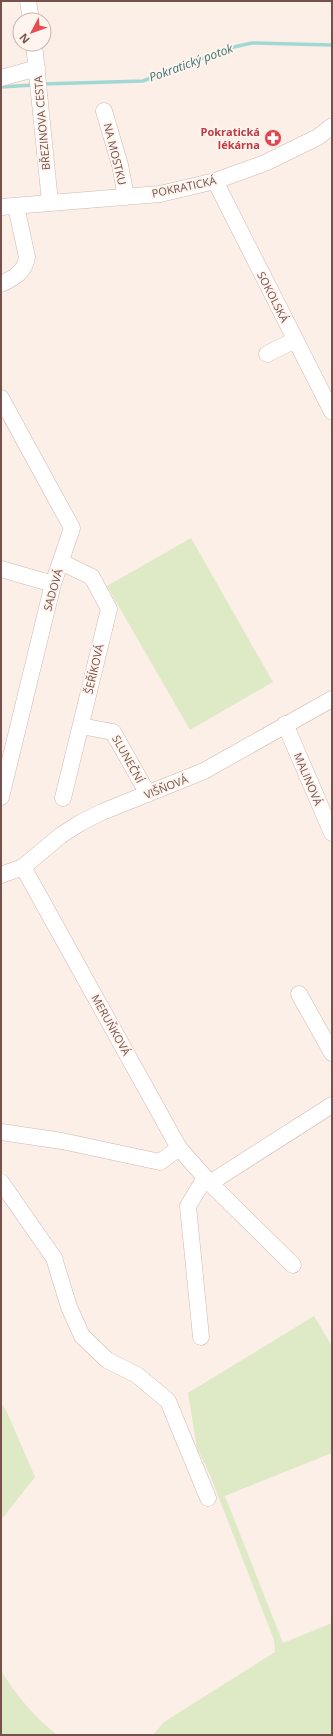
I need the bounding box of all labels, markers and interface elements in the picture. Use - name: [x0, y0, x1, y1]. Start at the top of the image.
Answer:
- north arrow: [12, 12, 52, 52]
- text: N: [15, 31, 33, 47]
- water label: Pokratický potok: [147, 39, 236, 86]
- street label: BŘEZINOVA CESTA: [30, 75, 53, 171]
- street label: NA MOSTKU: [101, 121, 130, 186]
- place label: Pokratická lékárna: [201, 124, 260, 152]
- pharmacy icon: Pokratická lékárna: [263, 128, 283, 148]
- street label: POKRATICKÁ: [150, 172, 217, 201]
- street label: SOKOLSKÁ: [254, 269, 293, 325]
- street label: SADOVÁ: [39, 567, 66, 613]
- street label: ŠEŘÍKOVÁ: [80, 642, 107, 695]
- street label: SLUNEČNÍ: [109, 732, 148, 786]
- street label: MALINOVÁ: [291, 750, 326, 808]
- street label: VIŠŇOVÁ: [142, 771, 190, 802]
- street label: MERUŇKOVÁ: [88, 991, 134, 1058]

